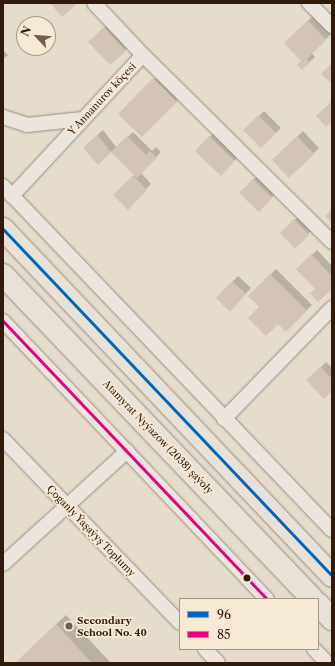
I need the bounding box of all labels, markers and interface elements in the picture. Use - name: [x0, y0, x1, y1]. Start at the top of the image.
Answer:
- north arrow: [16, 16, 56, 56]
- text: N: [18, 24, 35, 39]
- street label: Y Annanurov köçesi: [65, 60, 139, 138]
- street label: Atamyrat Nyýazow (2038) şaýoly: [100, 378, 216, 496]
- street label: Çoganly Ýaşaýyş Toplumy: [44, 483, 138, 579]
- unlabelled marker: [242, 573, 252, 583]
- legend: [179, 598, 319, 650]
- text: 96: [217, 607, 231, 622]
- place label: Secondary School No. 40: [77, 614, 147, 638]
- marker: Secondary School No. 40: [64, 621, 74, 631]
- text: 85: [217, 627, 231, 642]

